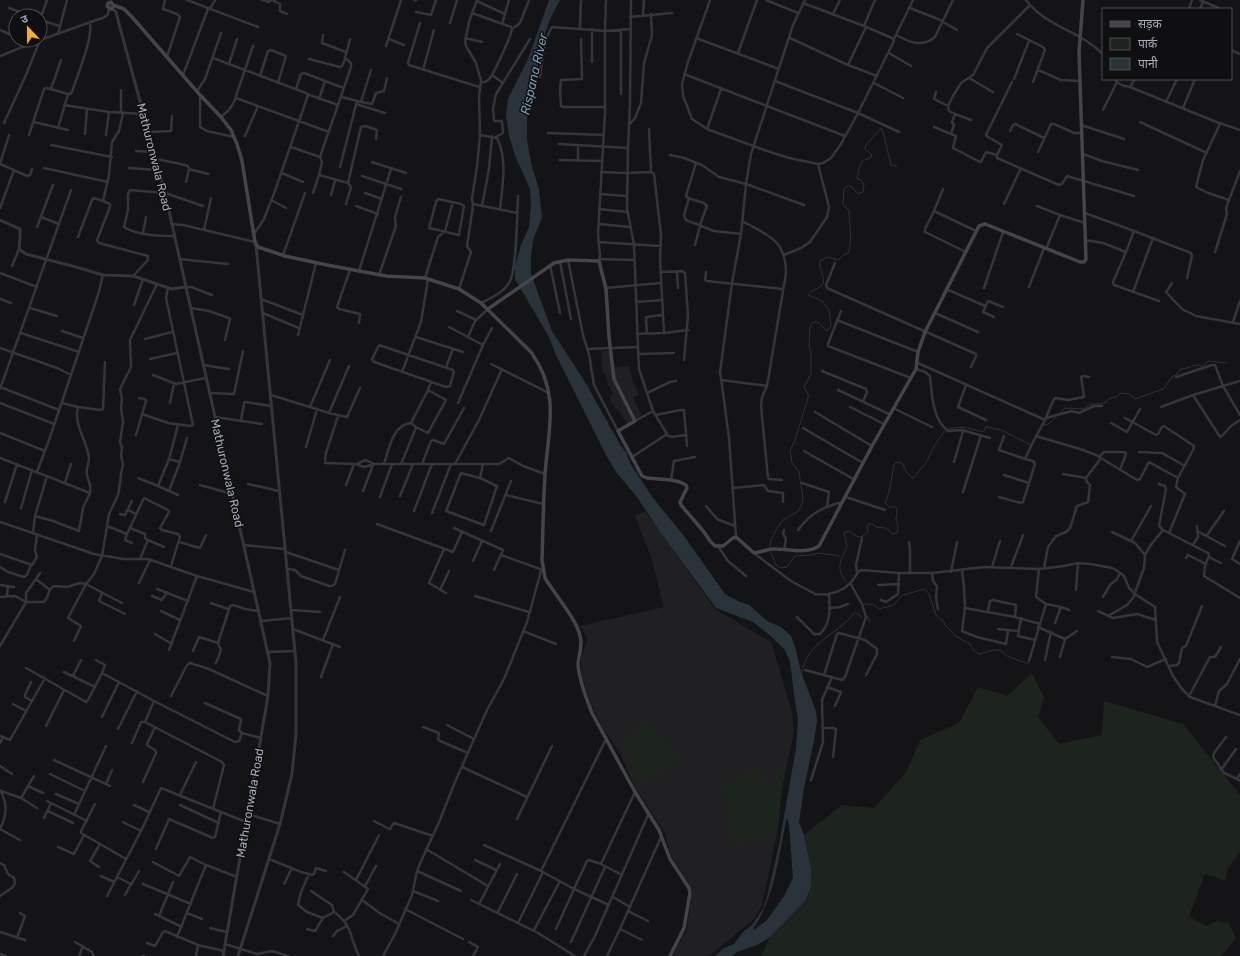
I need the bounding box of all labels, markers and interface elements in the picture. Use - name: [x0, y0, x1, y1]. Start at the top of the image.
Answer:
- north arrow: [8, 8, 48, 48]
- legend: [1102, 8, 1232, 80]
- text: उ: [19, 12, 30, 26]
- text: सड़क: [1138, 17, 1163, 31]
- water label: Rispana River: [517, 31, 551, 116]
- text: पार्क: [1138, 37, 1158, 51]
- text: पानी: [1138, 56, 1159, 71]
- street label: Mathuronwala Road: [134, 102, 174, 212]
- street label: Mathuronwala Road: [208, 417, 246, 529]
- street label: Mathuronwala Road: [233, 747, 267, 859]

